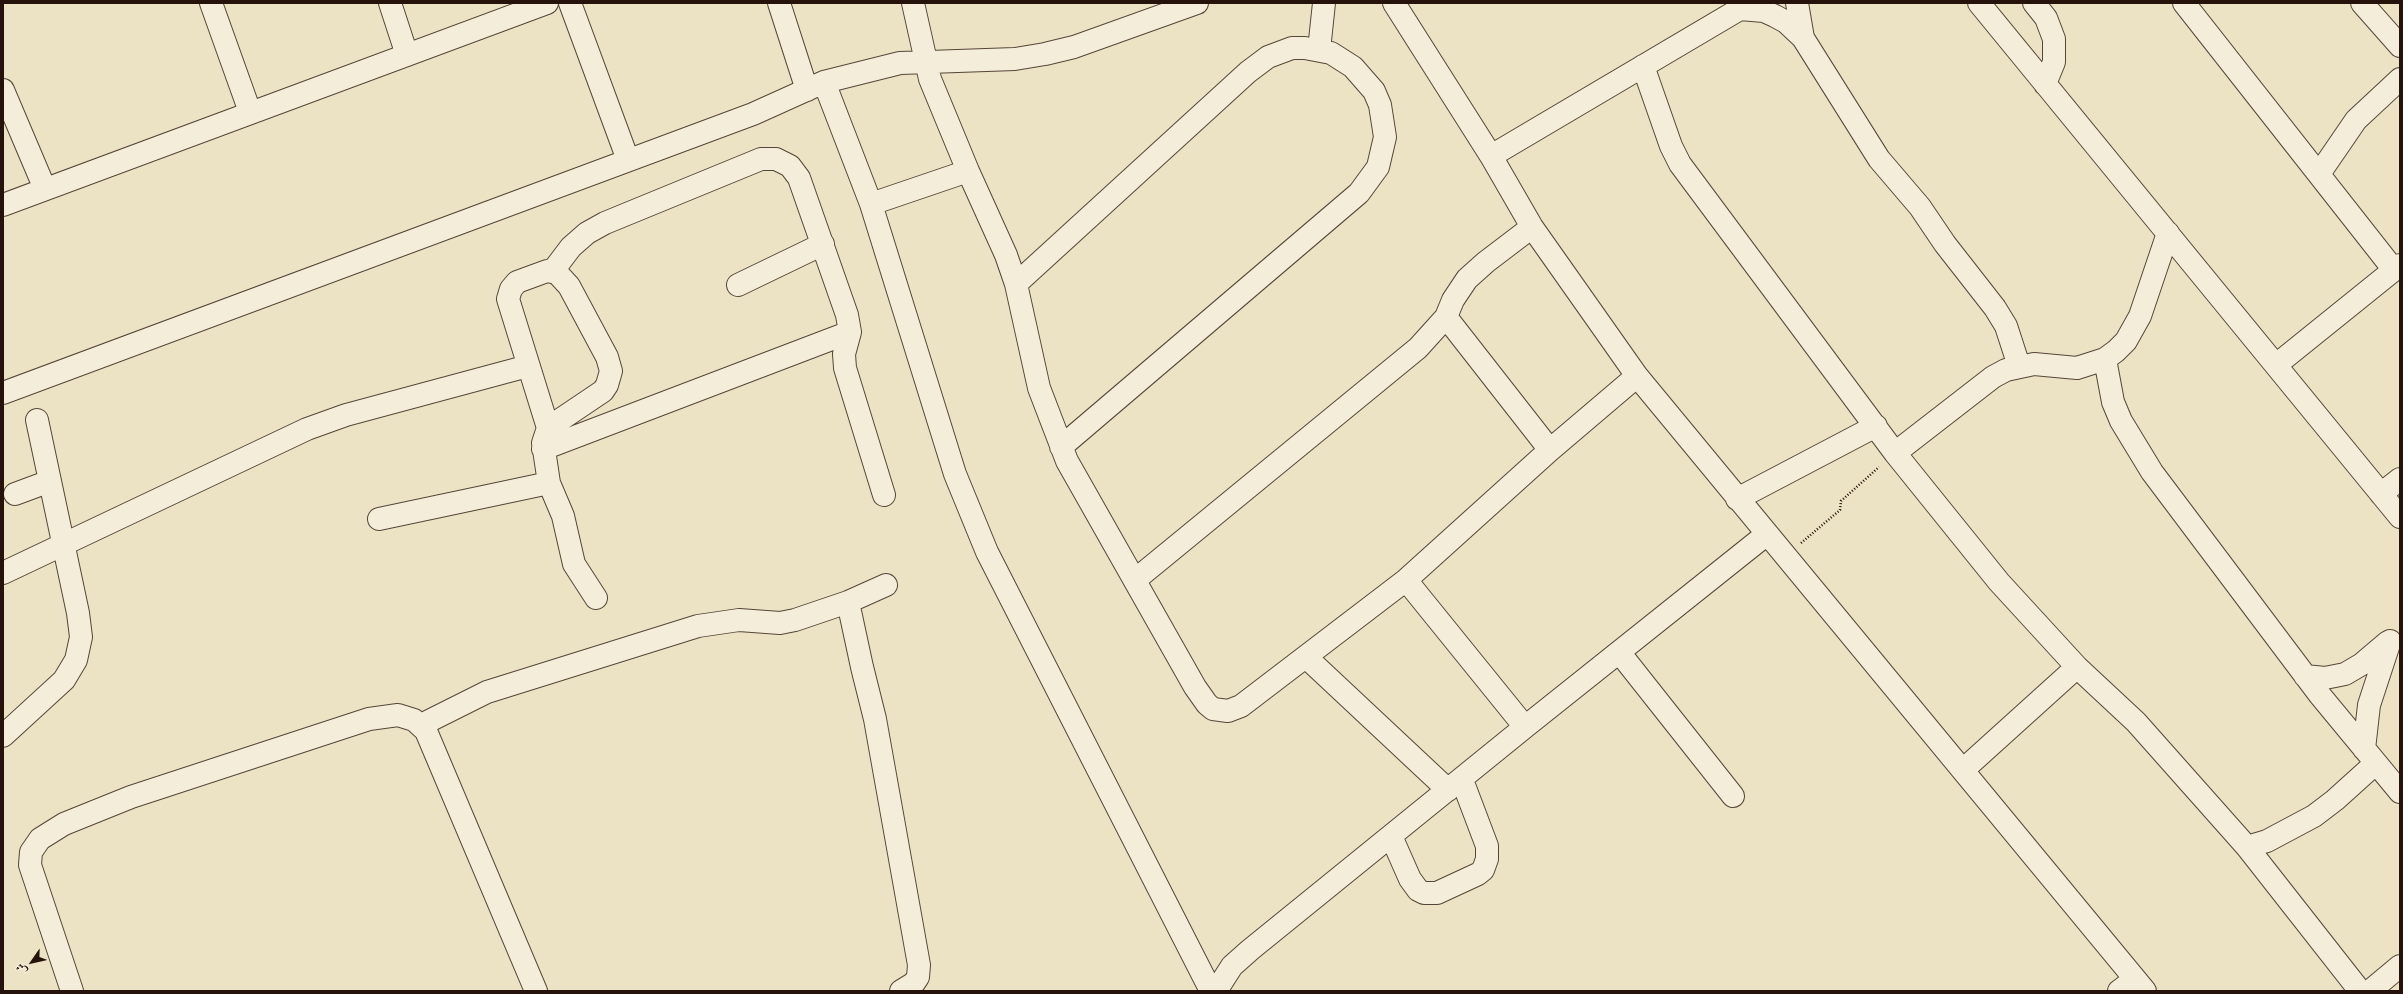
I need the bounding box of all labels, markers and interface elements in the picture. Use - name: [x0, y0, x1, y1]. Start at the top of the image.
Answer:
- north arrow: [12, 942, 52, 982]
- text: ش: [13, 961, 30, 977]

